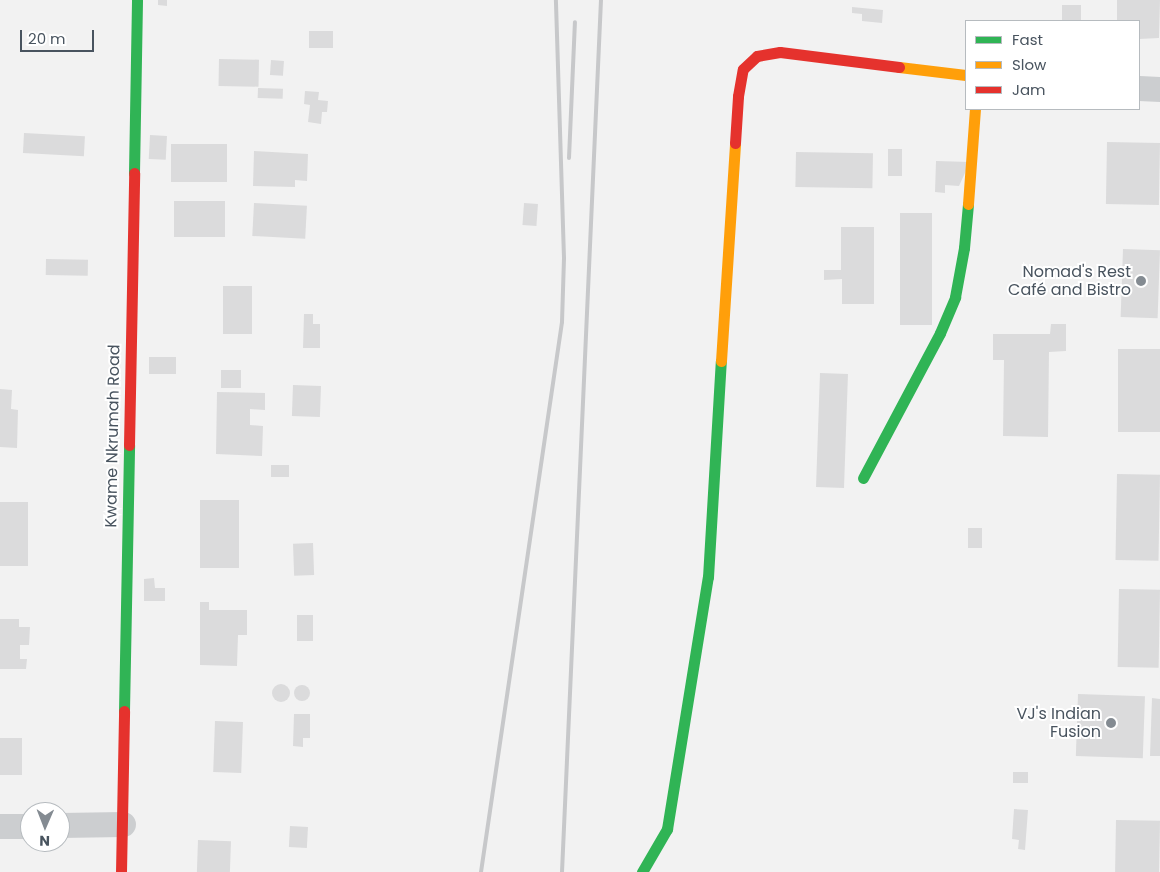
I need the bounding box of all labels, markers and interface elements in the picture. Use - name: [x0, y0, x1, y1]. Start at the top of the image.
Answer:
- scale bar: [22, 20, 96, 52]
- legend: [965, 20, 1140, 110]
- text: 20 m: [28, 28, 66, 49]
- text: Fast: [1012, 29, 1043, 50]
- text: Slow: [1012, 54, 1046, 75]
- text: Jam: [1012, 79, 1046, 100]
- place label: Nomad's Rest Café and Bistro: [1008, 262, 1131, 300]
- marker: Nomad's Rest Café and Bistro: [1135, 275, 1147, 287]
- street label: Kwame Nkrumah Road: [102, 344, 124, 528]
- place label: VJ's Indian Fusion: [1017, 704, 1101, 742]
- marker: VJ's Indian Fusion: [1105, 717, 1117, 729]
- north arrow: [20, 802, 70, 852]
- text: N: [39, 831, 50, 851]

